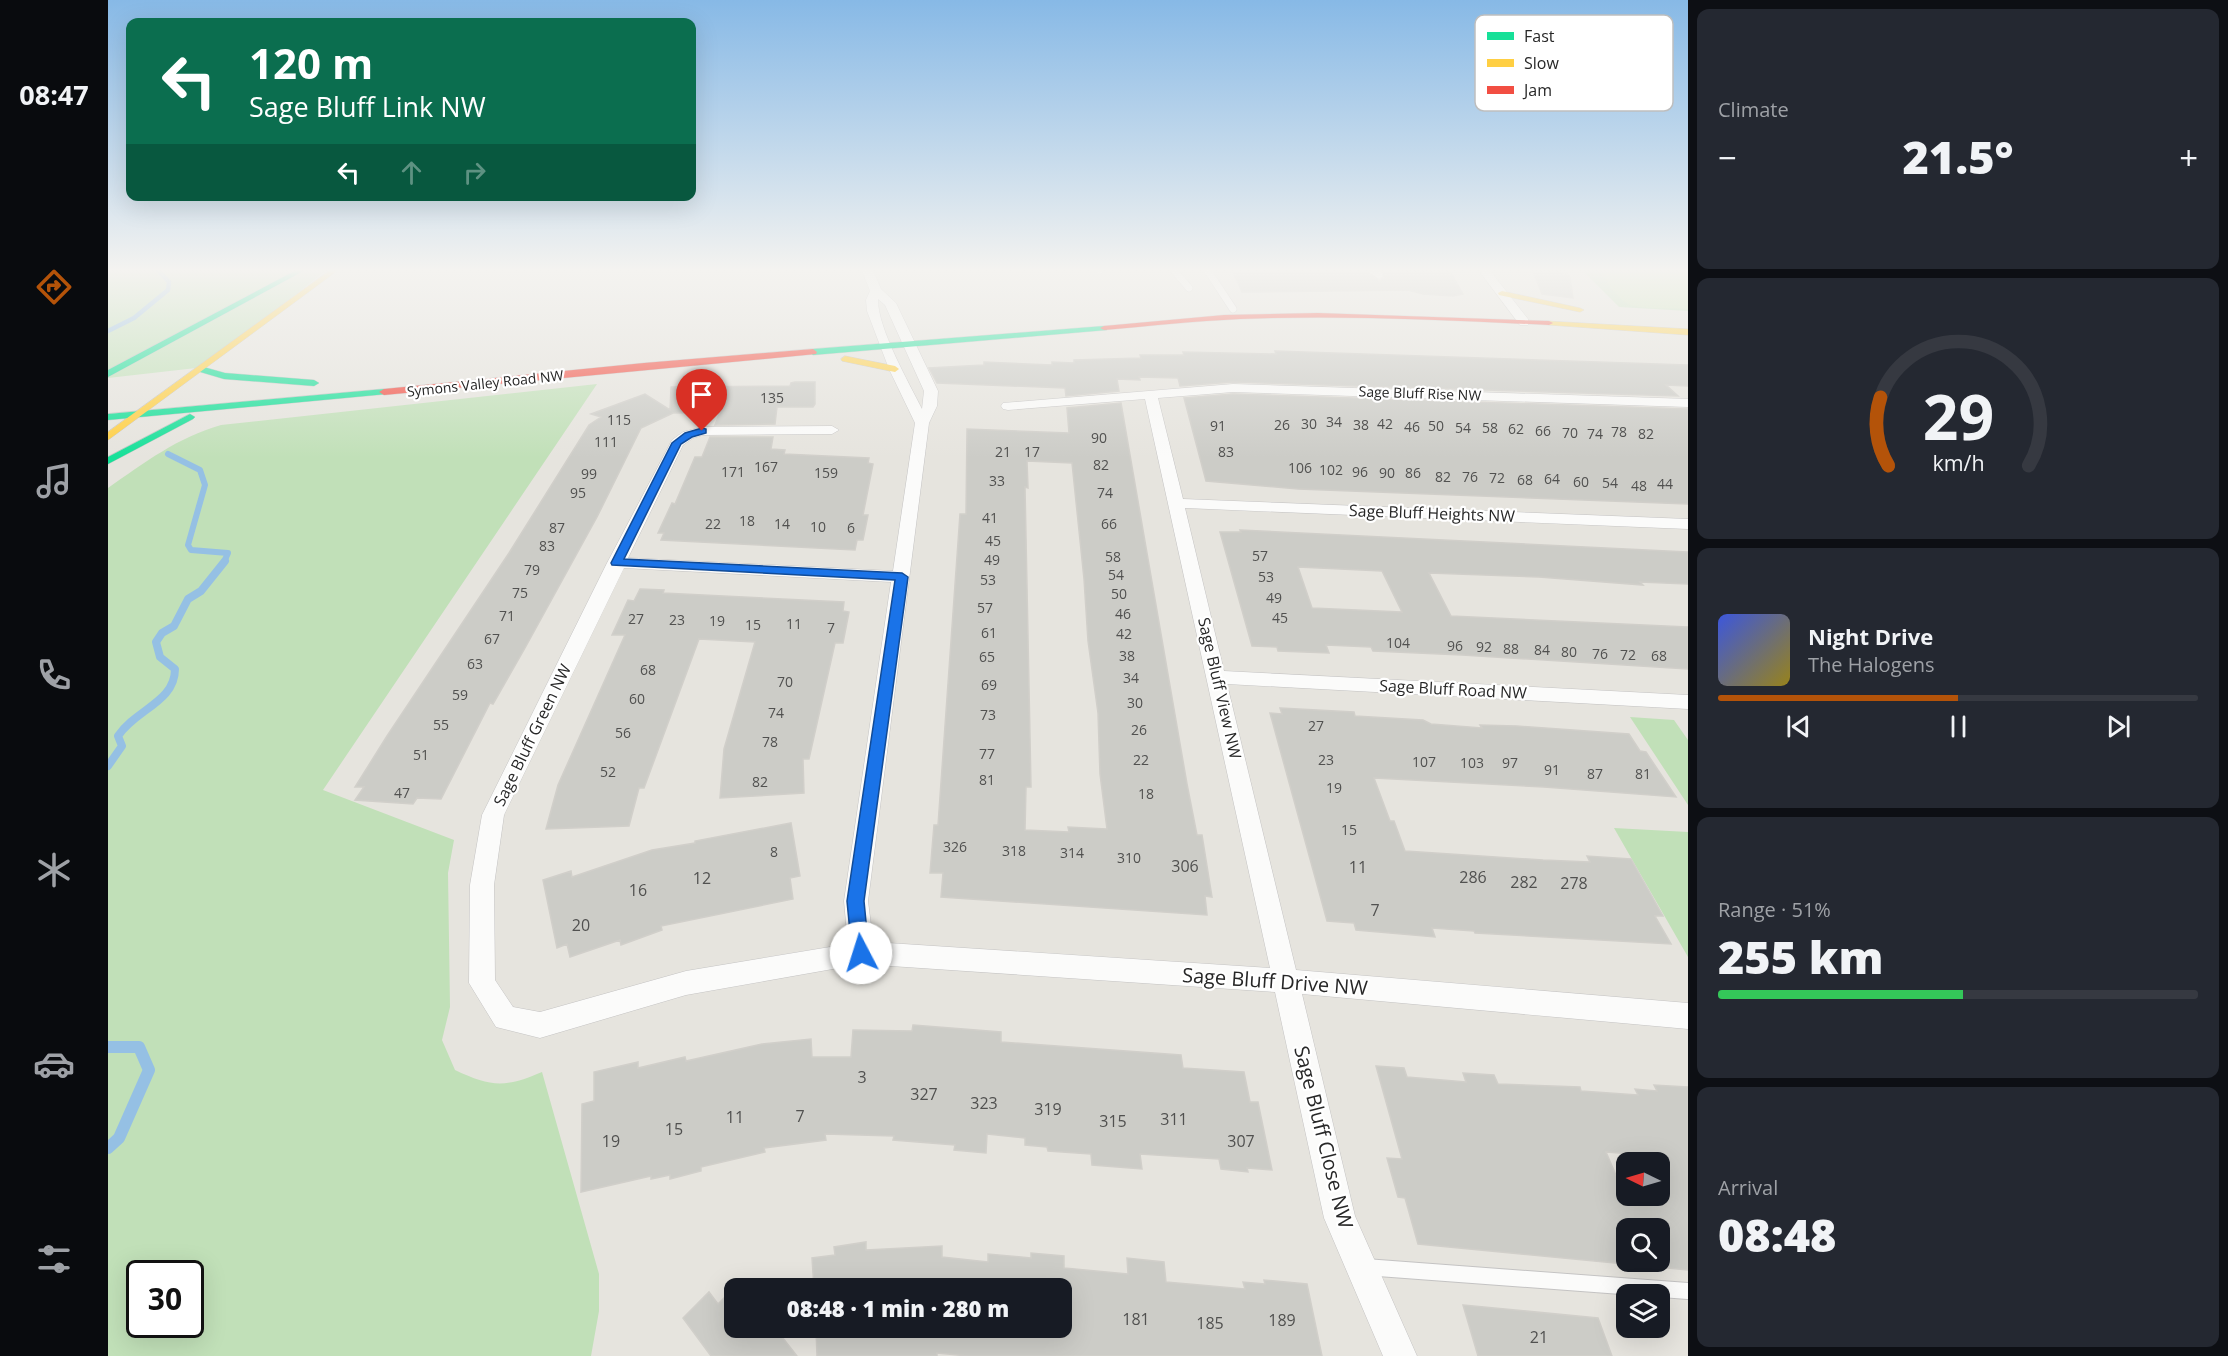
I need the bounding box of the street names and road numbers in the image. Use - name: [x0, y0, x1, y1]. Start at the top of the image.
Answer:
- street label: Symons Valley Road NW: [406, 365, 564, 401]
- street label: Sage Bluff Rise NW: [1358, 381, 1482, 405]
- street label: Sage Bluff Heights NW: [1349, 499, 1516, 527]
- street label: Sage Bluff View NW: [1193, 615, 1247, 761]
- street label: Sage Bluff Green NW: [488, 660, 576, 810]
- street label: Sage Bluff Road NW: [1379, 674, 1528, 704]
- street label: Sage Bluff Drive NW: [1181, 961, 1369, 1001]
- street label: Sage Bluff Close NW: [1288, 1043, 1360, 1232]

